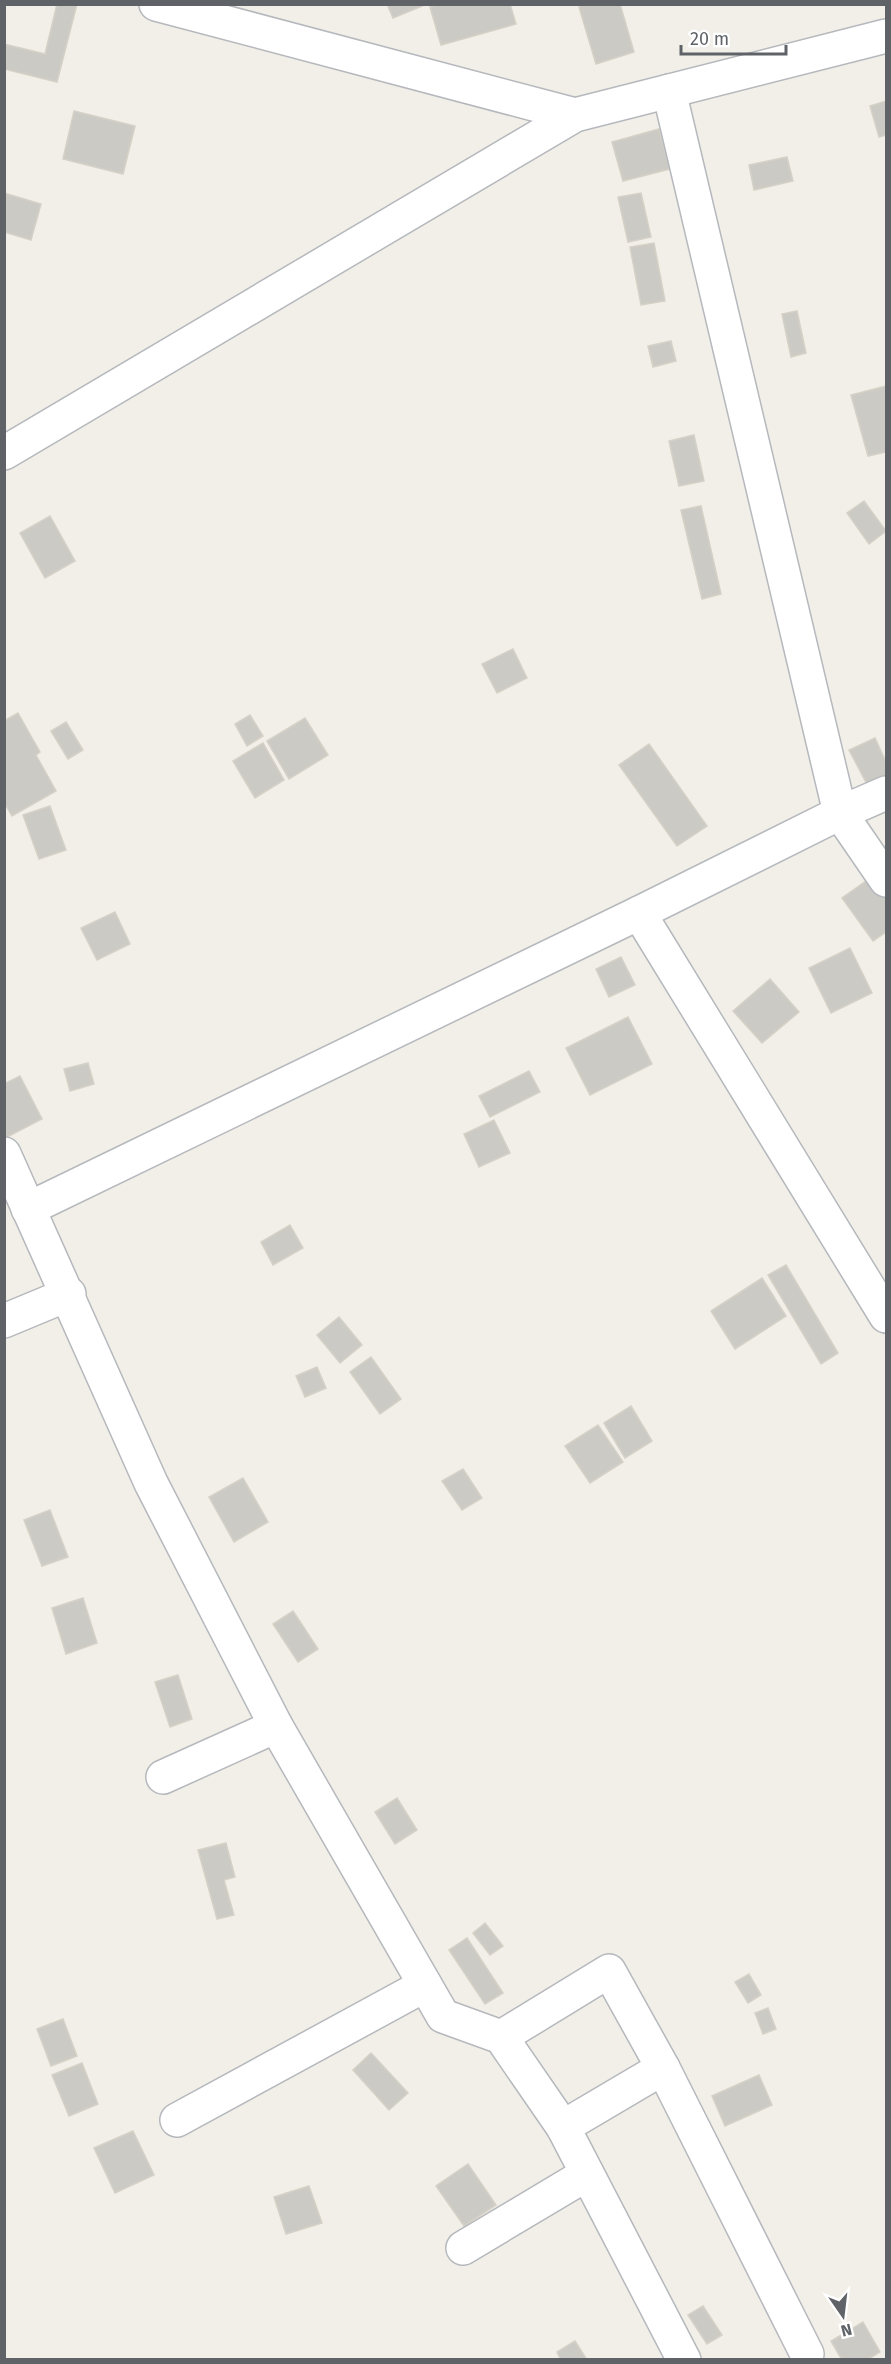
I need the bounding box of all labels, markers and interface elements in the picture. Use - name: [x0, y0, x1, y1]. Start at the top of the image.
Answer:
- scale bar: [681, 18, 786, 56]
- text: 20 m: [690, 28, 729, 50]
- north arrow: [813, 2286, 873, 2346]
- text: N: [839, 2320, 854, 2341]

